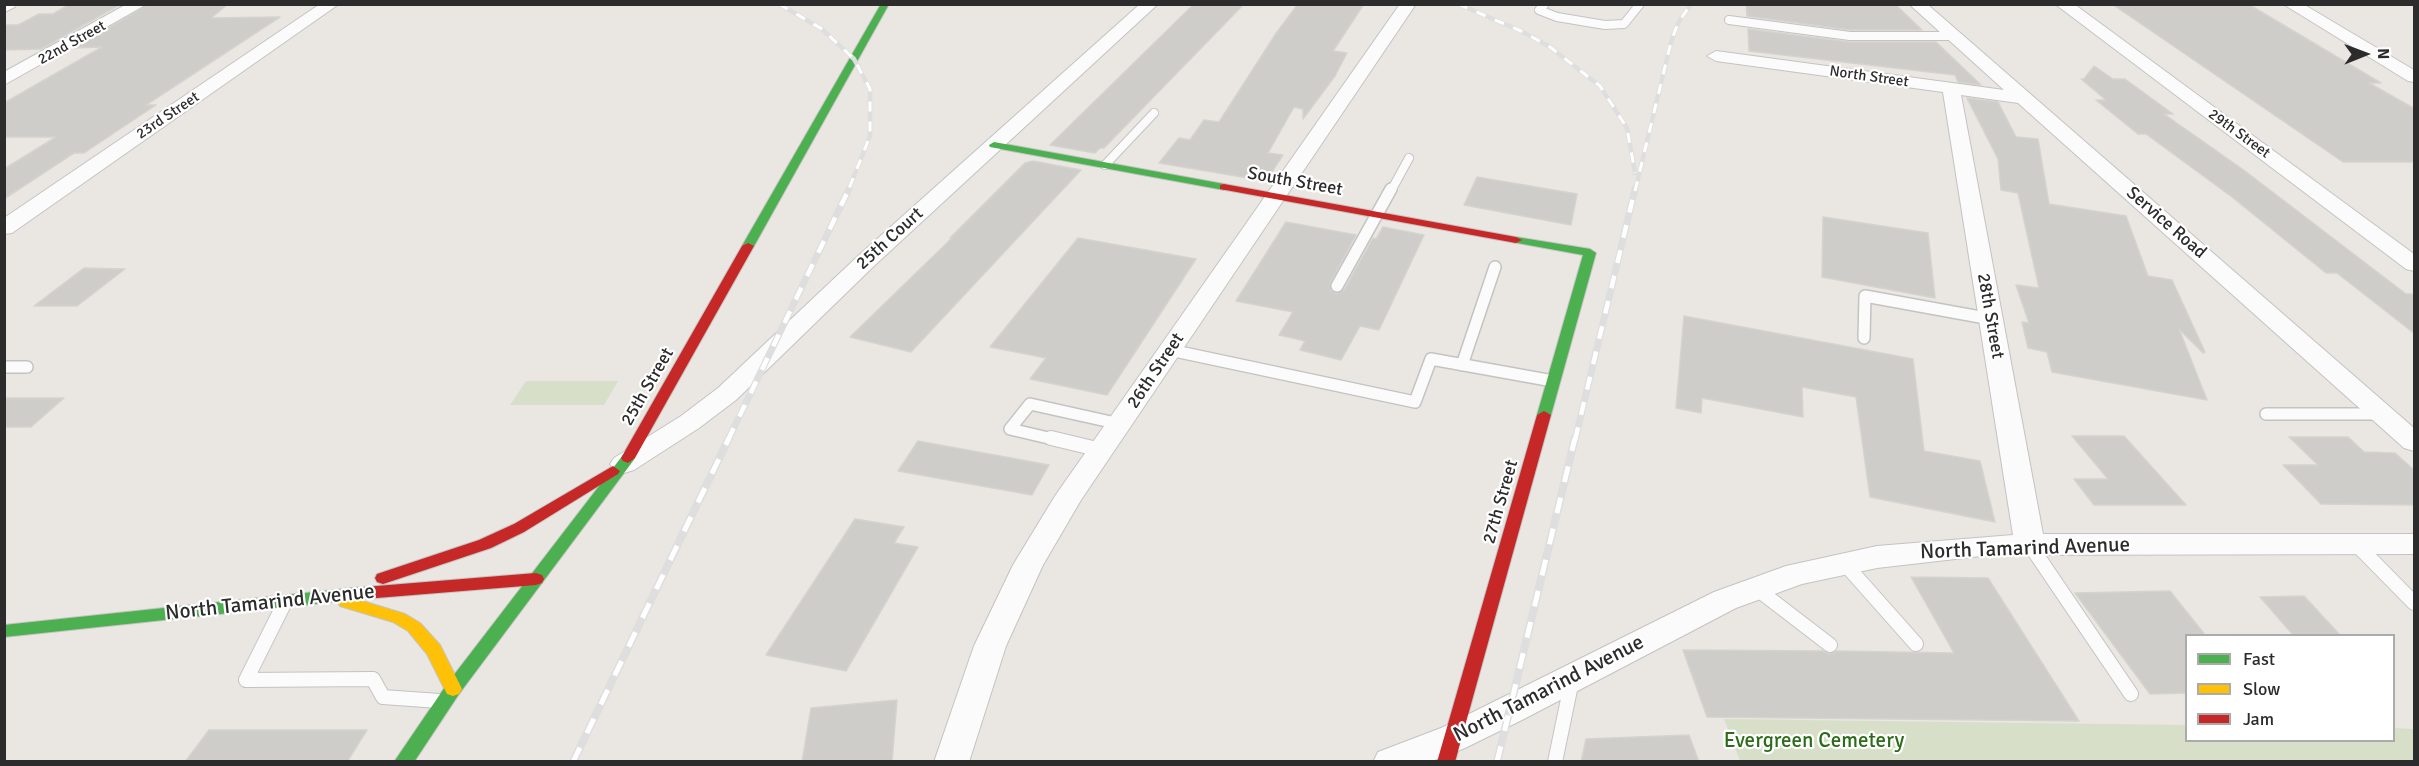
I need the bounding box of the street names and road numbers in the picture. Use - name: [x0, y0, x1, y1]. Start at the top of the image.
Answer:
- street label: 22nd Street: [35, 17, 109, 69]
- street label: North Street: [1828, 63, 1910, 91]
- street label: 23rd Street: [133, 88, 203, 144]
- street label: 29th Street: [2205, 106, 2273, 162]
- street label: South Street: [1246, 163, 1344, 201]
- street label: Service Road: [2122, 182, 2210, 264]
- street label: 25th Court: [852, 203, 928, 275]
- street label: 28th Street: [1972, 272, 2008, 360]
- street label: 26th Street: [1123, 329, 1189, 413]
- street label: 25th Street: [617, 344, 679, 430]
- street label: 27th Street: [1479, 457, 1523, 547]
- street label: North Tamarind Avenue: [1919, 533, 2131, 565]
- street label: North Tamarind Avenue: [164, 579, 376, 627]
- street label: North Tamarind Avenue: [1450, 630, 1648, 748]

